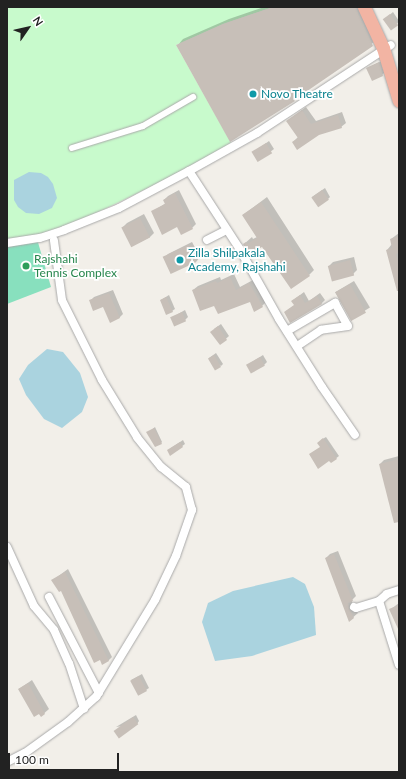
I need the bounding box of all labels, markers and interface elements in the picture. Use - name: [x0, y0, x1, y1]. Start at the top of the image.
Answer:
- north arrow: [8, 8, 48, 48]
- text: N: [31, 14, 46, 28]
- place label: Novo Theatre: [261, 87, 333, 101]
- marker: Novo Theatre: [248, 89, 258, 99]
- place label: Zilla Shilpakala Academy, Rajshahi: [188, 246, 286, 274]
- place label: Rajshahi Tennis Complex: [34, 252, 117, 280]
- marker: Zilla Shilpakala Academy, Rajshahi: [175, 255, 185, 265]
- marker: Rajshahi Tennis Complex: [21, 261, 31, 271]
- scale bar: [10, 745, 121, 771]
- text: 100 m: [15, 752, 49, 767]

